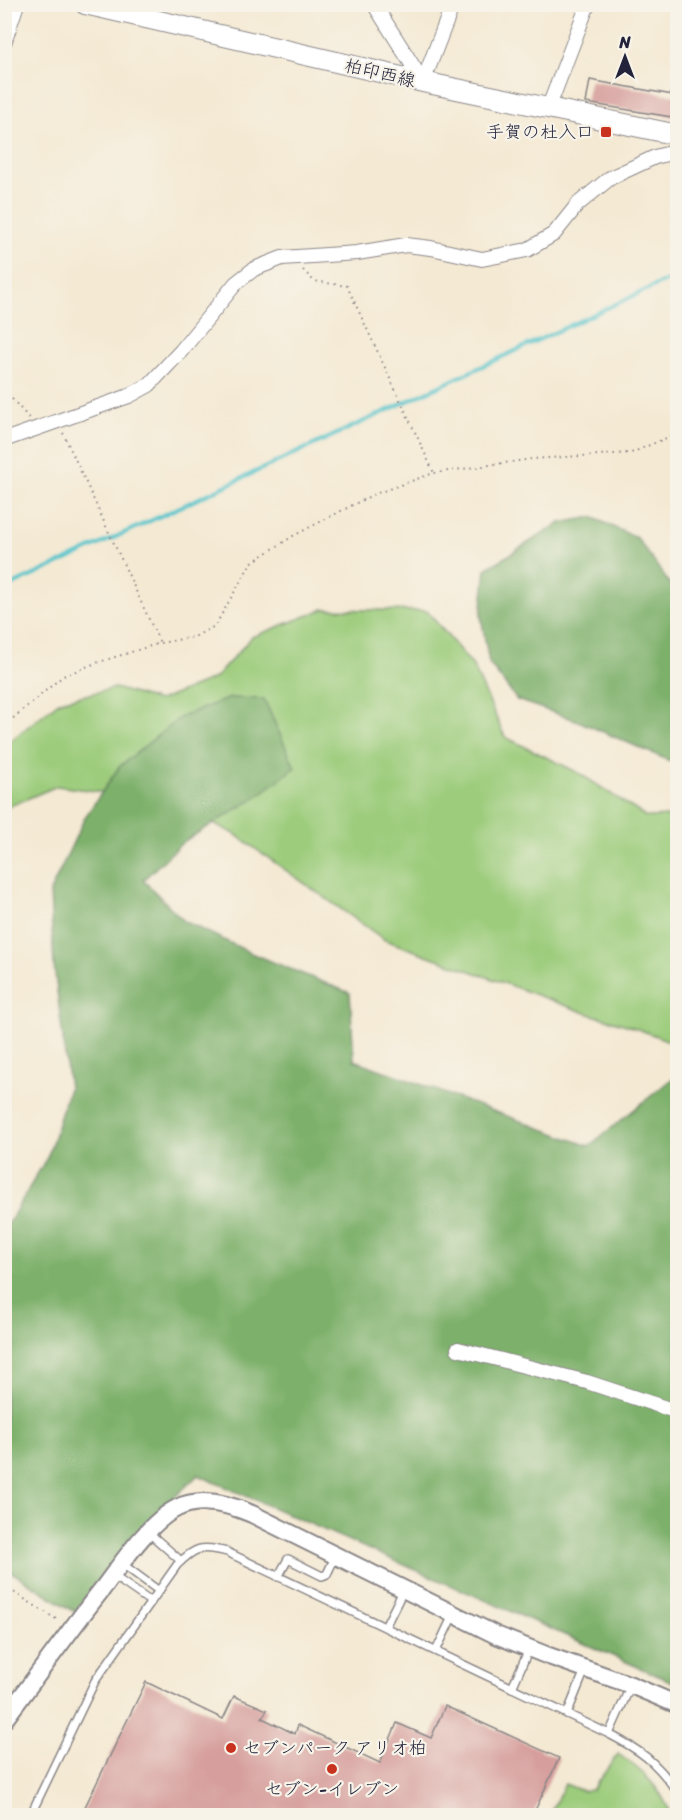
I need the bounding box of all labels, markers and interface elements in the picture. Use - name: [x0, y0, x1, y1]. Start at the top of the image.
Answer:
- north arrow: [595, 27, 655, 87]
- text: N: [618, 28, 631, 57]
- street label: 柏印西線: [341, 49, 419, 97]
- place label: 手賀の杜入口: [486, 116, 594, 148]
- marker: 手賀の杜入口: [599, 125, 613, 139]
- place label: セブンパーク アリオ柏: [243, 1732, 427, 1764]
- marker: セブンパーク アリオ柏: [224, 1741, 238, 1755]
- marker: セブン-イレブン: [325, 1762, 339, 1776]
- place label: セブン-イレブン: [265, 1773, 399, 1805]

